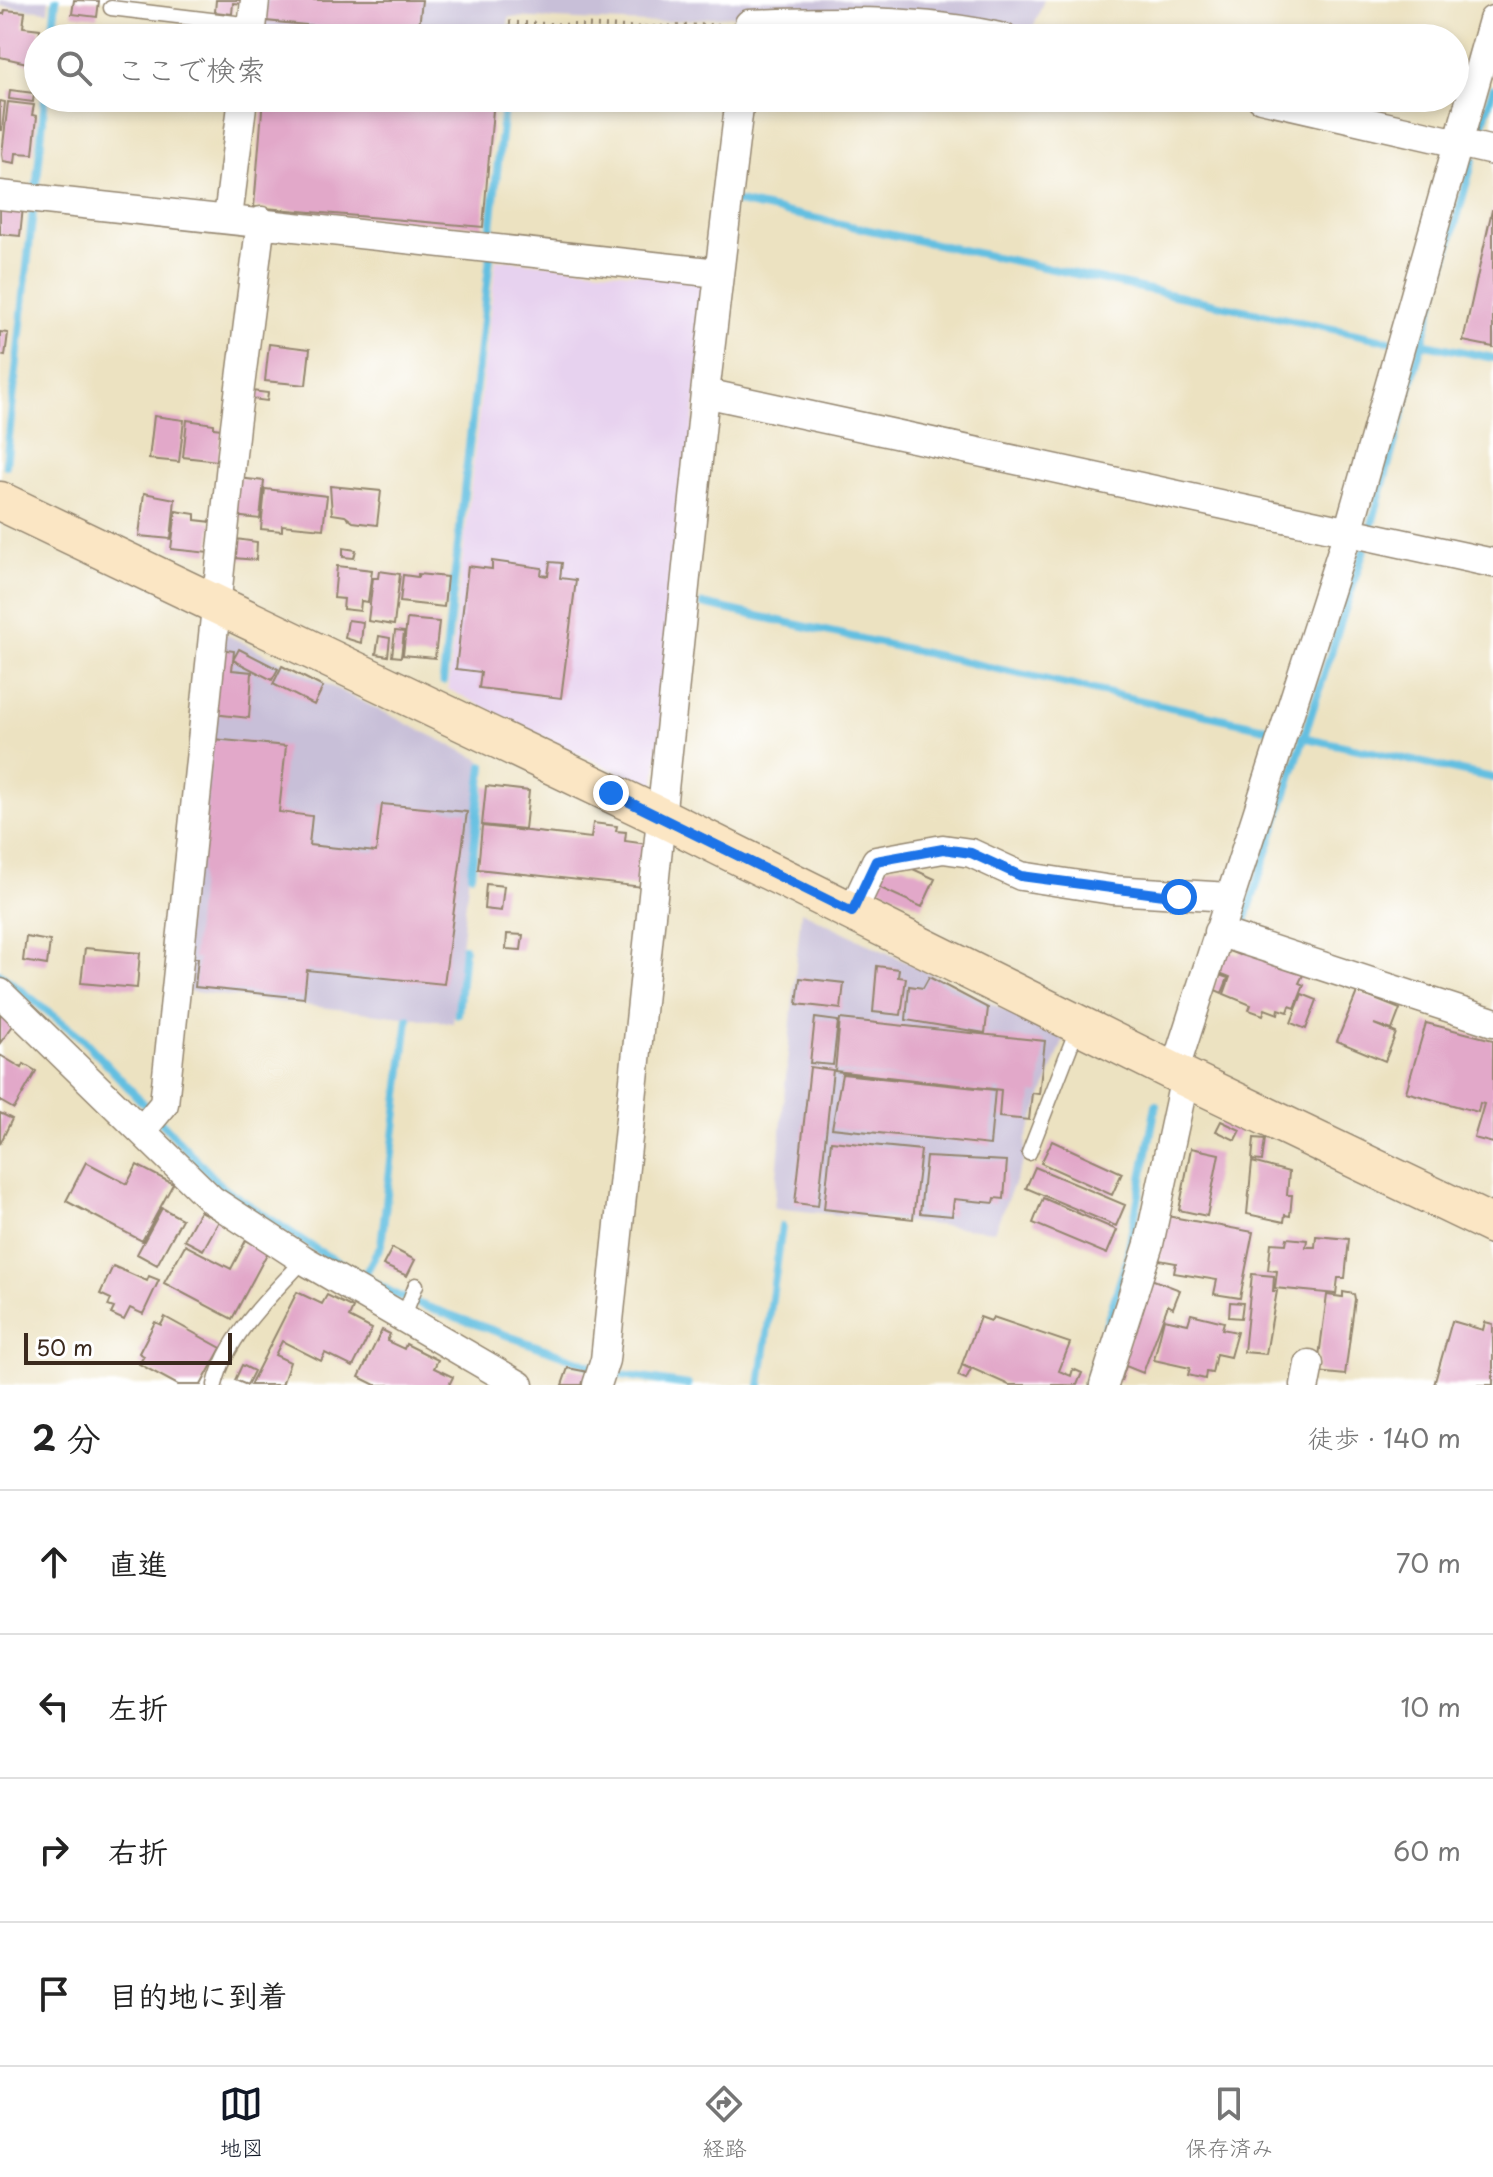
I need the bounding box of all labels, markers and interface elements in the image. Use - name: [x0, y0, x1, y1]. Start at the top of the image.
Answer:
- search box: [24, 24, 1469, 112]
- icon: search: [52, 46, 96, 90]
- text: ここで検索: [116, 46, 266, 91]
- route end: [593, 775, 629, 811]
- route start: [1161, 879, 1197, 915]
- scale bar: [24, 1329, 232, 1365]
- text: 50 m: [36, 1330, 93, 1363]
- text: 2 分: [32, 1411, 101, 1463]
- text: 徒歩 · 140 m: [1308, 1418, 1461, 1457]
- icon: ahead: [32, 1540, 76, 1584]
- text: 直進: [108, 1540, 168, 1585]
- text: 70 m: [1396, 1543, 1461, 1582]
- icon: left: [32, 1684, 76, 1728]
- text: 左折: [108, 1684, 168, 1729]
- text: 10 m: [1400, 1687, 1461, 1726]
- icon: right: [32, 1828, 76, 1872]
- text: 右折: [108, 1828, 168, 1873]
- text: 60 m: [1393, 1831, 1461, 1870]
- icon: arrive: [32, 1972, 76, 2016]
- text: 目的地に到着: [108, 1972, 288, 2017]
- tab: 地図: [219, 2082, 264, 2163]
- tab: 経路: [702, 2082, 747, 2163]
- tab: 保存済み: [1185, 2082, 1274, 2163]

